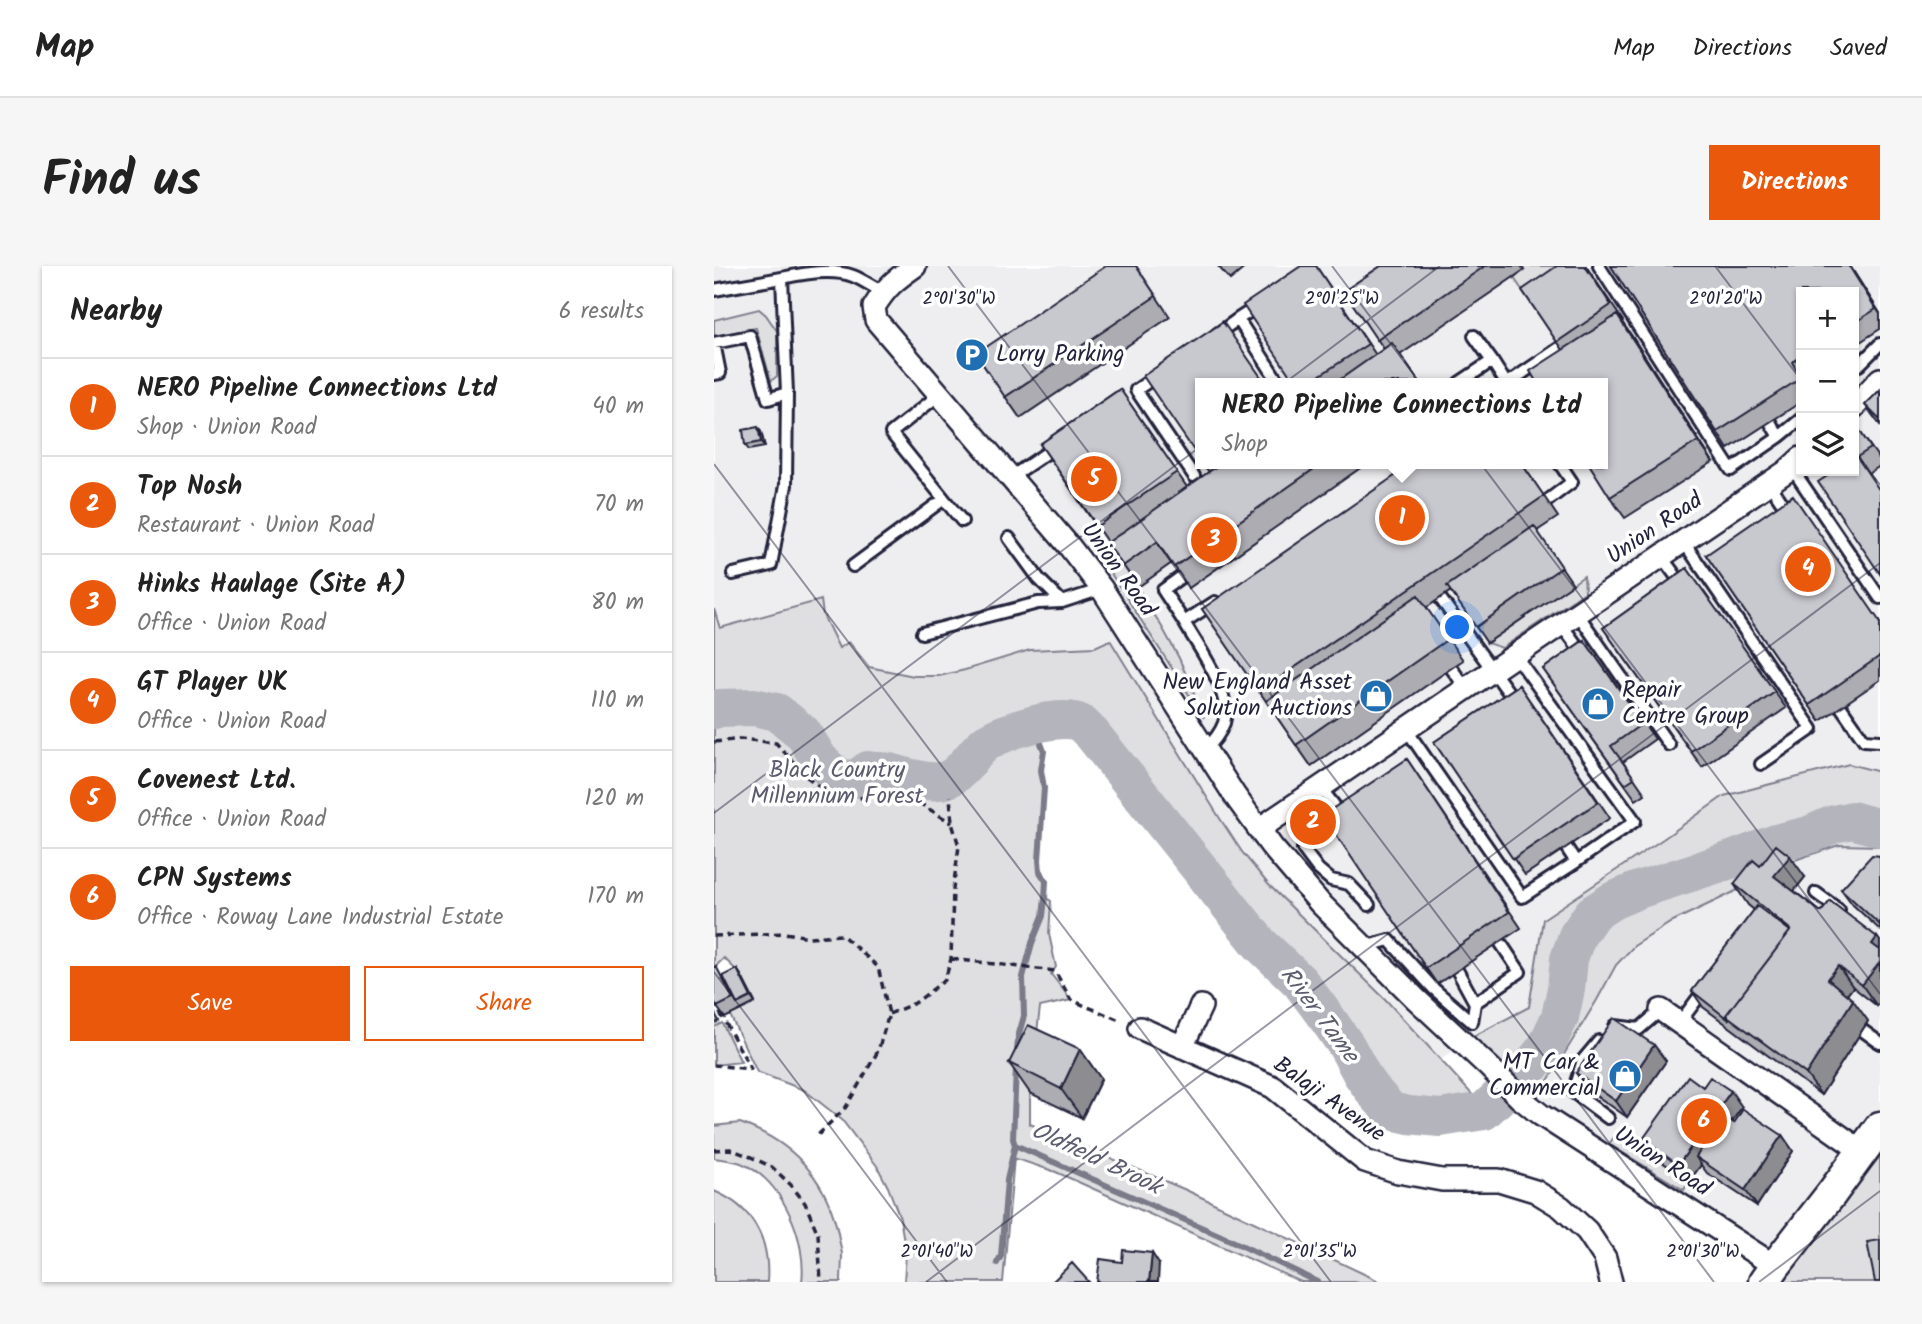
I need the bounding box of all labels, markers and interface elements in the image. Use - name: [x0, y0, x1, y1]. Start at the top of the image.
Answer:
- text: Map: [35, 22, 95, 75]
- text: Map: [1613, 29, 1655, 68]
- text: Directions: [1693, 29, 1792, 68]
- text: Saved: [1830, 29, 1887, 68]
- text: Find us: [42, 143, 200, 221]
- button: Directions: [1709, 145, 1880, 220]
- text: 2°01'30"W: [922, 285, 996, 314]
- text: 2°01'25"W: [1305, 285, 1379, 314]
- text: 2°01'20"W: [1689, 285, 1763, 314]
- map controls: [1796, 287, 1859, 476]
- button: +: [1796, 287, 1859, 350]
- text: Nearby: [70, 288, 162, 336]
- text: 6 results: [559, 294, 644, 330]
- parking icon: Lorry Parking: [953, 336, 991, 374]
- place label: Lorry Parking: [996, 337, 1125, 373]
- button: −: [1796, 350, 1859, 413]
- text: NERO Pipeline Connections Ltd: [137, 368, 497, 410]
- popup: [1195, 378, 1608, 469]
- text: NERO Pipeline Connections Ltd: [1222, 385, 1581, 427]
- text: 1: [90, 389, 96, 425]
- text: 40 m: [592, 389, 644, 425]
- text: Shop · Union Road: [137, 410, 316, 446]
- button: layers: [1796, 413, 1859, 476]
- text: Shop: [1222, 427, 1268, 463]
- pin: 5: [1071, 453, 1117, 505]
- text: Top Nosh: [137, 466, 242, 508]
- street label: Union Road: [1600, 483, 1711, 575]
- text: 2: [86, 487, 100, 523]
- text: 70 m: [594, 487, 644, 523]
- pin: 1: [1379, 492, 1425, 544]
- text: Restaurant · Union Road: [137, 508, 374, 544]
- pin: 3: [1191, 514, 1237, 566]
- street label: Union Road: [1071, 515, 1165, 625]
- pin: 4: [1785, 543, 1831, 595]
- text: Hinks Haulage (Site A): [137, 564, 406, 606]
- text: 3: [87, 585, 99, 621]
- text: 80 m: [591, 585, 644, 621]
- text: Office · Union Road: [137, 606, 326, 642]
- your location: [1440, 610, 1474, 644]
- text: GT Player UK: [137, 662, 288, 704]
- place label: New England Asset Solution Auctions: [1163, 665, 1353, 727]
- place label: Repair Centre Group: [1622, 673, 1749, 735]
- shop icon: New England Asset Solution Auctions: [1357, 677, 1395, 715]
- text: 4: [87, 683, 99, 719]
- text: 110 m: [591, 683, 644, 719]
- shop icon: Repair Centre Group: [1579, 685, 1617, 723]
- text: Office · Union Road: [137, 704, 326, 740]
- park label: Black Country Millennium Forest: [751, 753, 925, 815]
- text: Covenest Ltd.: [137, 760, 296, 802]
- text: 5: [87, 781, 99, 817]
- text: 120 m: [584, 781, 644, 817]
- pin: 2: [1290, 796, 1336, 848]
- text: Office · Union Road: [137, 802, 326, 838]
- text: CPN Systems: [137, 858, 292, 900]
- text: 6: [87, 879, 99, 915]
- text: 170 m: [587, 879, 644, 915]
- text: Office · Roway Lane Industrial Estate: [137, 900, 503, 936]
- water label: River Tame: [1270, 958, 1370, 1073]
- button: Save: [70, 966, 350, 1041]
- button: Share: [364, 966, 644, 1041]
- place label: MT Car & Commercial: [1489, 1045, 1600, 1107]
- street label: Balaji Avenue: [1265, 1048, 1393, 1152]
- shop icon: MT Car & Commercial: [1606, 1057, 1644, 1095]
- pin: 6: [1681, 1095, 1727, 1147]
- water label: Oldfield Brook: [1024, 1112, 1171, 1208]
- street label: Union Road: [1606, 1117, 1718, 1207]
- text: 2°01'40"W: [901, 1238, 973, 1267]
- text: 2°01'35"W: [1283, 1238, 1357, 1267]
- text: 2°01'30"W: [1666, 1238, 1740, 1267]

